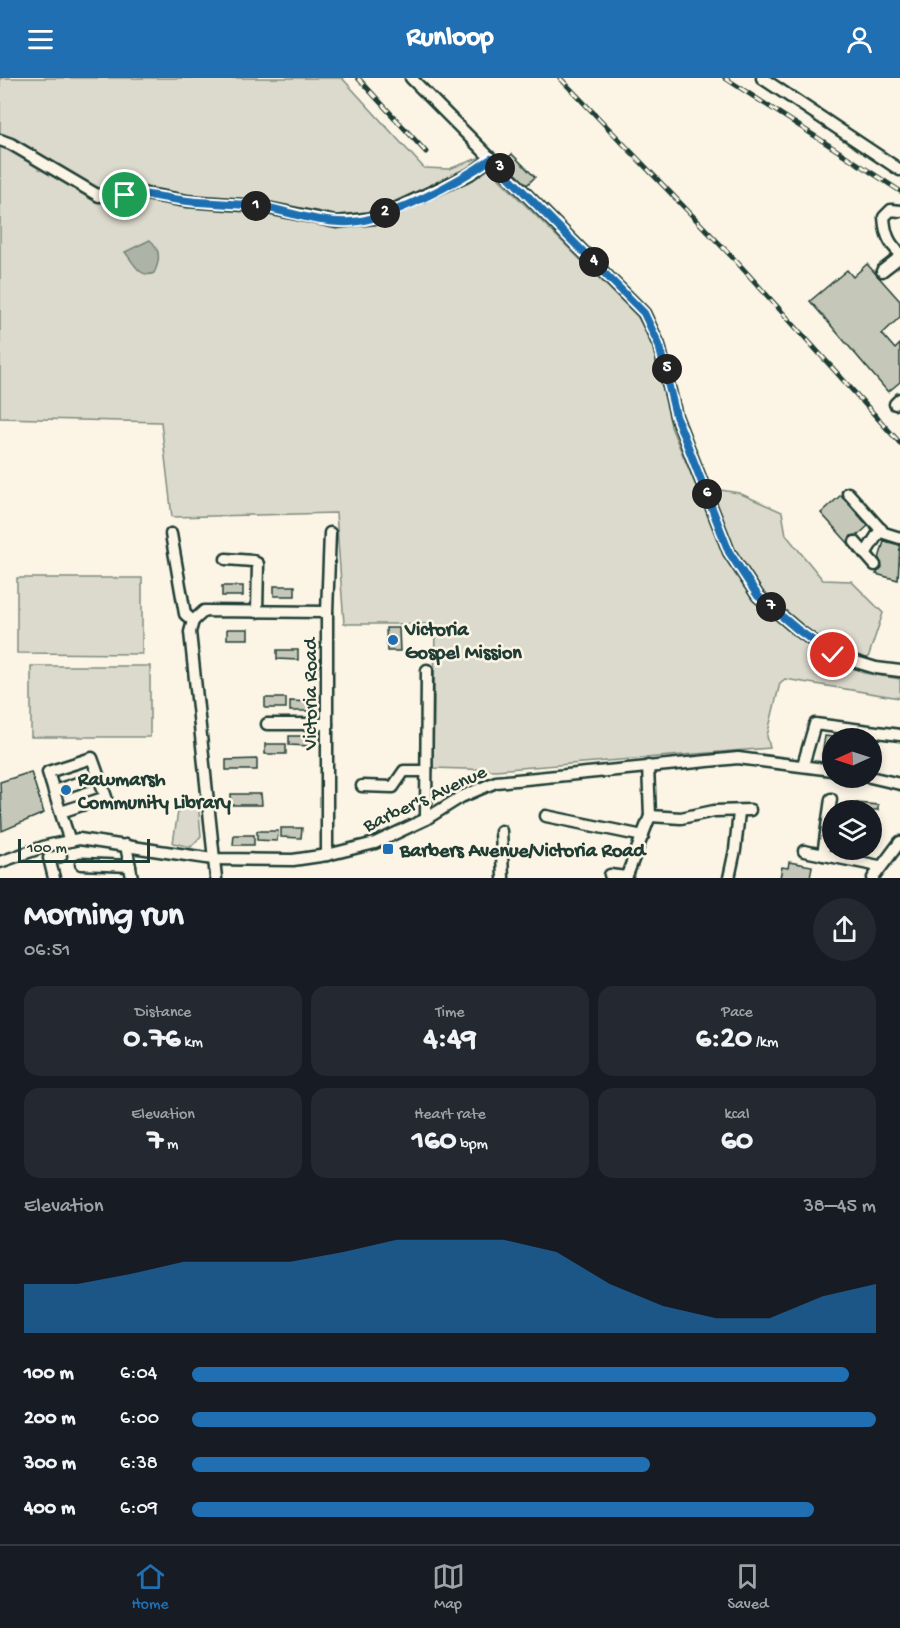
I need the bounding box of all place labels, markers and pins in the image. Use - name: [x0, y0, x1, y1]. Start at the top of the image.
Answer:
- pin: 3: [485, 153, 515, 183]
- pin: [99, 169, 150, 220]
- pin: 1: [241, 191, 271, 221]
- pin: 2: [370, 198, 400, 228]
- pin: 4: [579, 247, 609, 277]
- pin: 5: [652, 354, 682, 384]
- pin: 6: [692, 479, 722, 509]
- pin: 7: [756, 592, 786, 622]
- place label: Victoria Gospel Mission: [404, 620, 522, 666]
- pin: [807, 629, 858, 680]
- marker: Victoria Gospel Mission: [386, 633, 400, 647]
- place label: Rawmarsh Community Library: [77, 770, 231, 816]
- marker: Rawmarsh Community Library: [59, 783, 73, 797]
- place label: Barbers Avenue/Victoria Road: [399, 841, 647, 864]
- marker: Barbers Avenue/Victoria Road: [381, 842, 395, 856]

